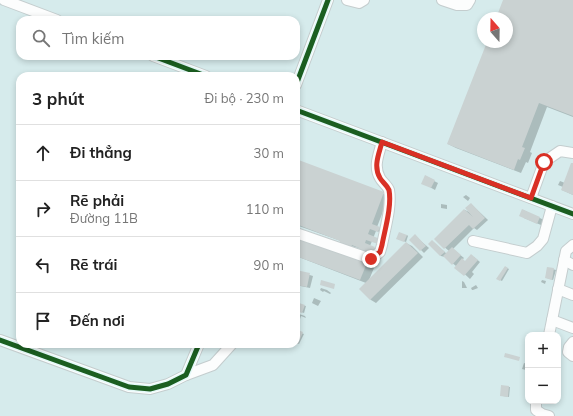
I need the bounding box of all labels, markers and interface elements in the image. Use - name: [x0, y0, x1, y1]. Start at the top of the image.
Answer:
- north arrow: [477, 12, 513, 48]
- search box: [16, 16, 300, 60]
- icon: search: [30, 27, 52, 49]
- text: Tìm kiếm: [62, 29, 124, 48]
- text: 3 phút: [32, 88, 84, 109]
- text: Đi bộ · 230 m: [205, 90, 284, 106]
- icon: ahead: [32, 142, 54, 164]
- text: Đi thẳng: [70, 143, 132, 162]
- text: 30 m: [254, 145, 284, 161]
- route start: [535, 153, 553, 171]
- text: Rẽ phải: [70, 191, 124, 210]
- icon: right: [32, 198, 54, 220]
- text: 110 m: [246, 201, 284, 217]
- text: Đường 11B: [70, 210, 138, 226]
- route end: [362, 250, 380, 268]
- icon: left: [32, 254, 54, 276]
- text: Rẽ trái: [70, 255, 117, 274]
- text: 90 m: [254, 257, 284, 273]
- icon: arrive: [32, 310, 54, 332]
- text: Đến nơi: [70, 311, 125, 330]
- map controls: [525, 332, 561, 404]
- button: +: [525, 332, 561, 368]
- button: −: [525, 368, 561, 404]

